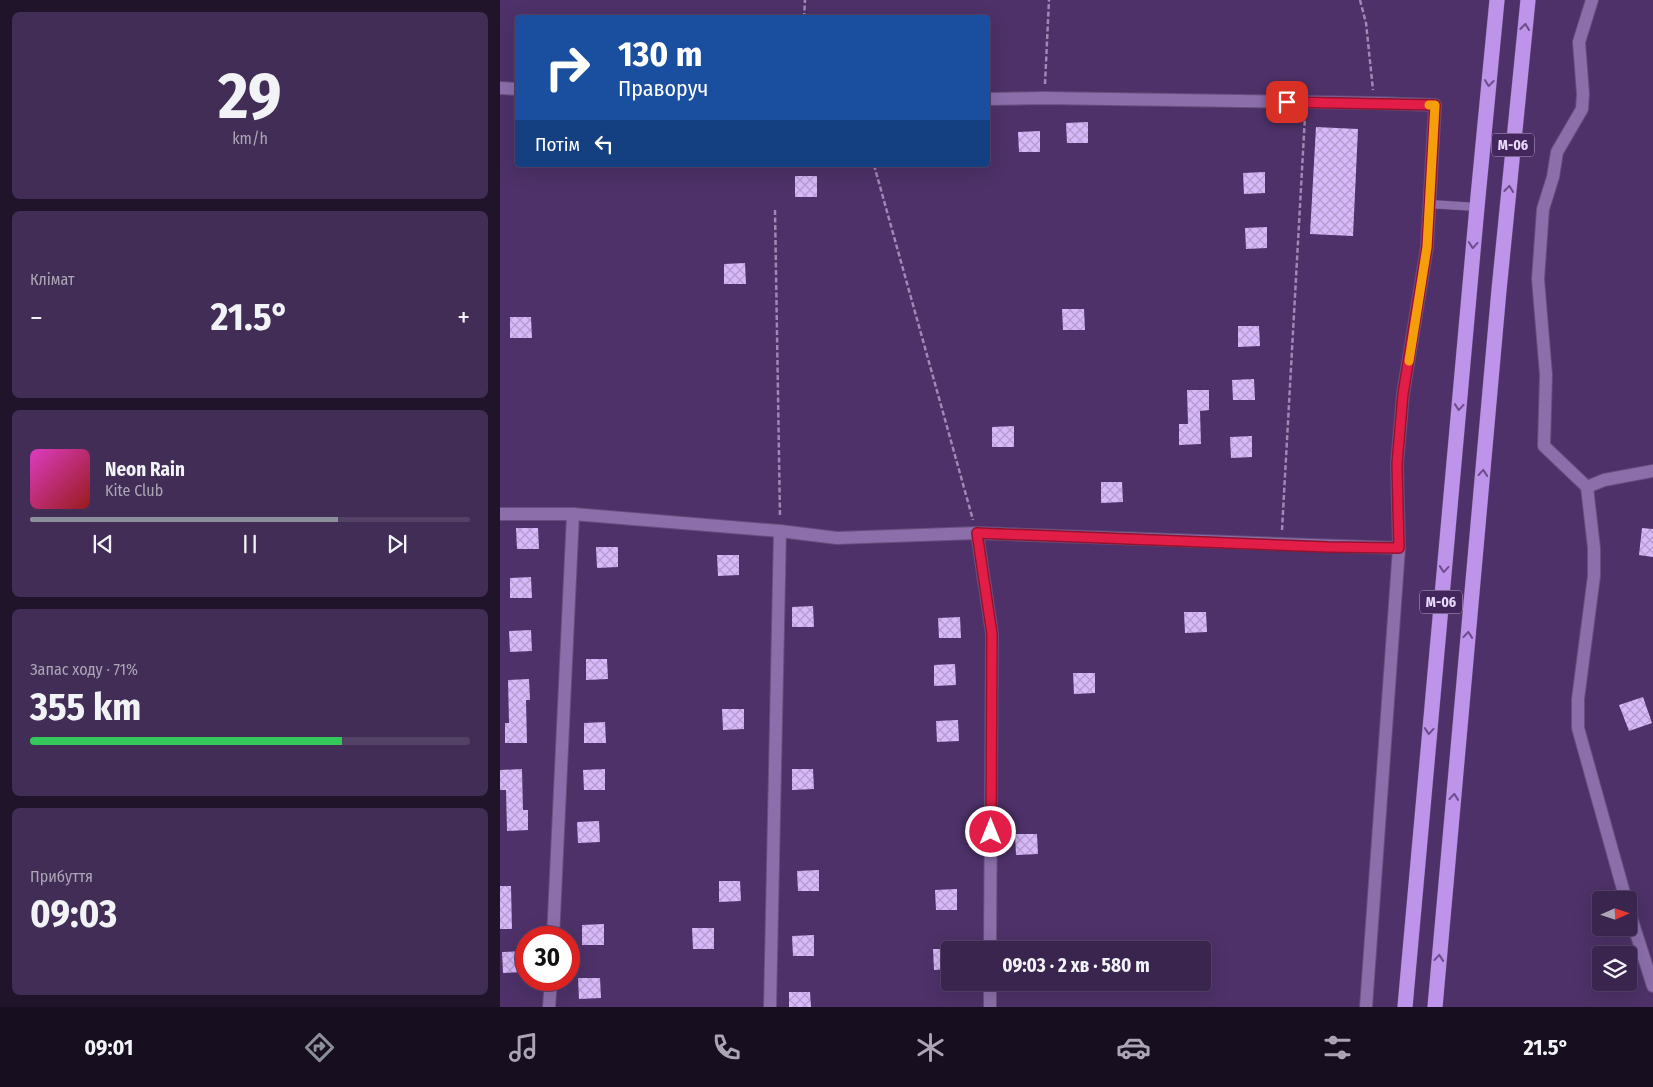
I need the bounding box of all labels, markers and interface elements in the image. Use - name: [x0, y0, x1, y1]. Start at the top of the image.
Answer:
- one-way arrow: [1519, 23, 1530, 31]
- text: 130 m: [618, 33, 702, 75]
- icon: right: [535, 35, 600, 100]
- text: 29: [218, 57, 282, 135]
- text: Праворуч: [618, 75, 708, 102]
- one-way arrow: [1483, 80, 1494, 88]
- pin: [1266, 81, 1308, 123]
- icon: arrive: [1273, 88, 1301, 116]
- text: km/h: [232, 129, 268, 148]
- icon: left: [590, 130, 618, 158]
- text: Потім: [535, 133, 580, 156]
- road number: М-06: [1492, 134, 1534, 156]
- one-way arrow: [1503, 184, 1514, 192]
- one-way arrow: [1468, 241, 1479, 249]
- text: Клімат: [30, 270, 75, 289]
- text: 21.5°: [211, 294, 289, 340]
- text: −: [30, 301, 43, 334]
- text: +: [457, 301, 470, 334]
- one-way arrow: [1453, 403, 1464, 411]
- text: Neon Rain: [105, 458, 185, 481]
- one-way arrow: [1477, 469, 1488, 477]
- text: Kite Club: [105, 481, 163, 500]
- icon: previous: [89, 530, 117, 558]
- icon: pause: [236, 530, 264, 558]
- icon: next: [383, 530, 411, 558]
- one-way arrow: [1439, 565, 1450, 573]
- road number: М-06: [1420, 590, 1462, 614]
- one-way arrow: [1463, 630, 1474, 638]
- text: Запас ходу · 71%: [30, 660, 138, 679]
- text: 355 km: [30, 684, 141, 730]
- one-way arrow: [1424, 727, 1435, 735]
- one-way arrow: [1448, 792, 1459, 800]
- position arrow: [964, 805, 1016, 857]
- text: Прибуття: [30, 867, 93, 886]
- text: 09:03: [30, 891, 117, 937]
- north arrow: [1592, 891, 1638, 936]
- map controls: [1592, 891, 1637, 991]
- speed limit sign: 30: [515, 926, 580, 991]
- button: layers: [1592, 946, 1637, 991]
- text: 09:03 · 2 хв · 580 m: [1002, 954, 1150, 977]
- one-way arrow: [1434, 954, 1445, 962]
- icon: directions: [302, 1030, 337, 1065]
- icon: music: [506, 1030, 541, 1065]
- icon: phone: [709, 1030, 744, 1065]
- icon: climate: [913, 1030, 948, 1065]
- icon: car: [1116, 1030, 1151, 1065]
- icon: filters: [1320, 1030, 1355, 1065]
- text: 09:01: [84, 1034, 133, 1061]
- text: 21.5°: [1523, 1034, 1569, 1061]

